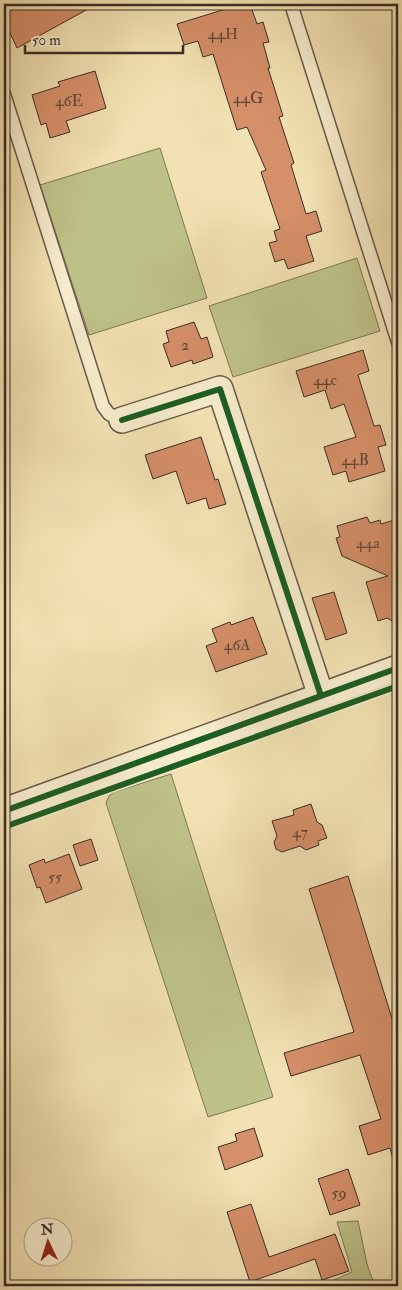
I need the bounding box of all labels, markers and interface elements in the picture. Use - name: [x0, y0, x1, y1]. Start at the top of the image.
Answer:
- scale bar: [25, 22, 182, 54]
- house number: 44H: [208, 24, 238, 44]
- text: 50 m: [32, 31, 61, 50]
- house number: 44G: [233, 88, 263, 108]
- house number: 46E: [55, 91, 83, 111]
- house number: 2: [181, 335, 189, 355]
- house number: 44c: [313, 370, 337, 390]
- house number: 44B: [341, 450, 369, 470]
- house number: 44a: [356, 533, 380, 553]
- house number: 46A: [224, 635, 250, 655]
- house number: 47: [292, 822, 308, 842]
- house number: 55: [48, 867, 62, 887]
- house number: 59: [331, 1183, 347, 1203]
- north arrow: [22, 1218, 72, 1268]
- text: N: [39, 1221, 54, 1239]

